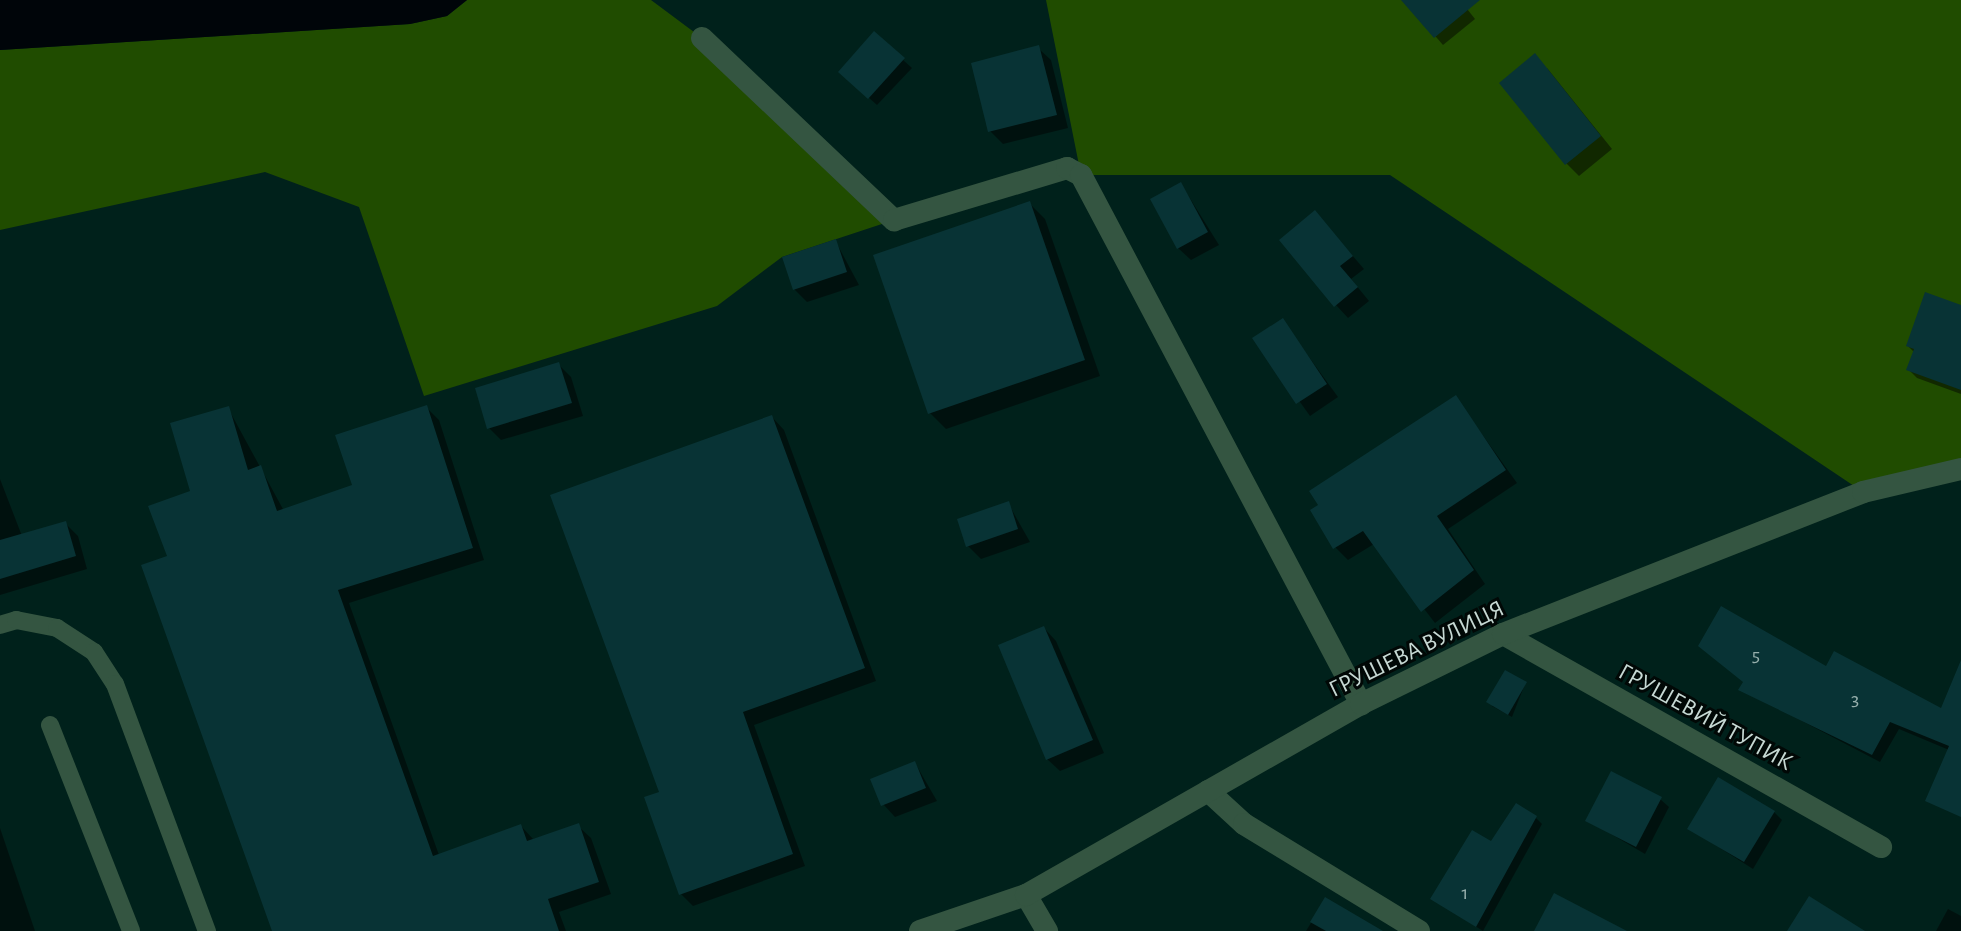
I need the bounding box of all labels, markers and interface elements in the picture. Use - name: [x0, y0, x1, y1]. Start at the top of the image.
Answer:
- street label: ГРУШЕВА ВУЛИЦЯ: [1325, 595, 1509, 705]
- house number: 5: [1752, 643, 1760, 667]
- street label: ГРУШЕВИЙ ТУПИК: [1613, 658, 1797, 778]
- house number: 3: [1851, 687, 1859, 711]
- house number: 1: [1462, 881, 1468, 905]

